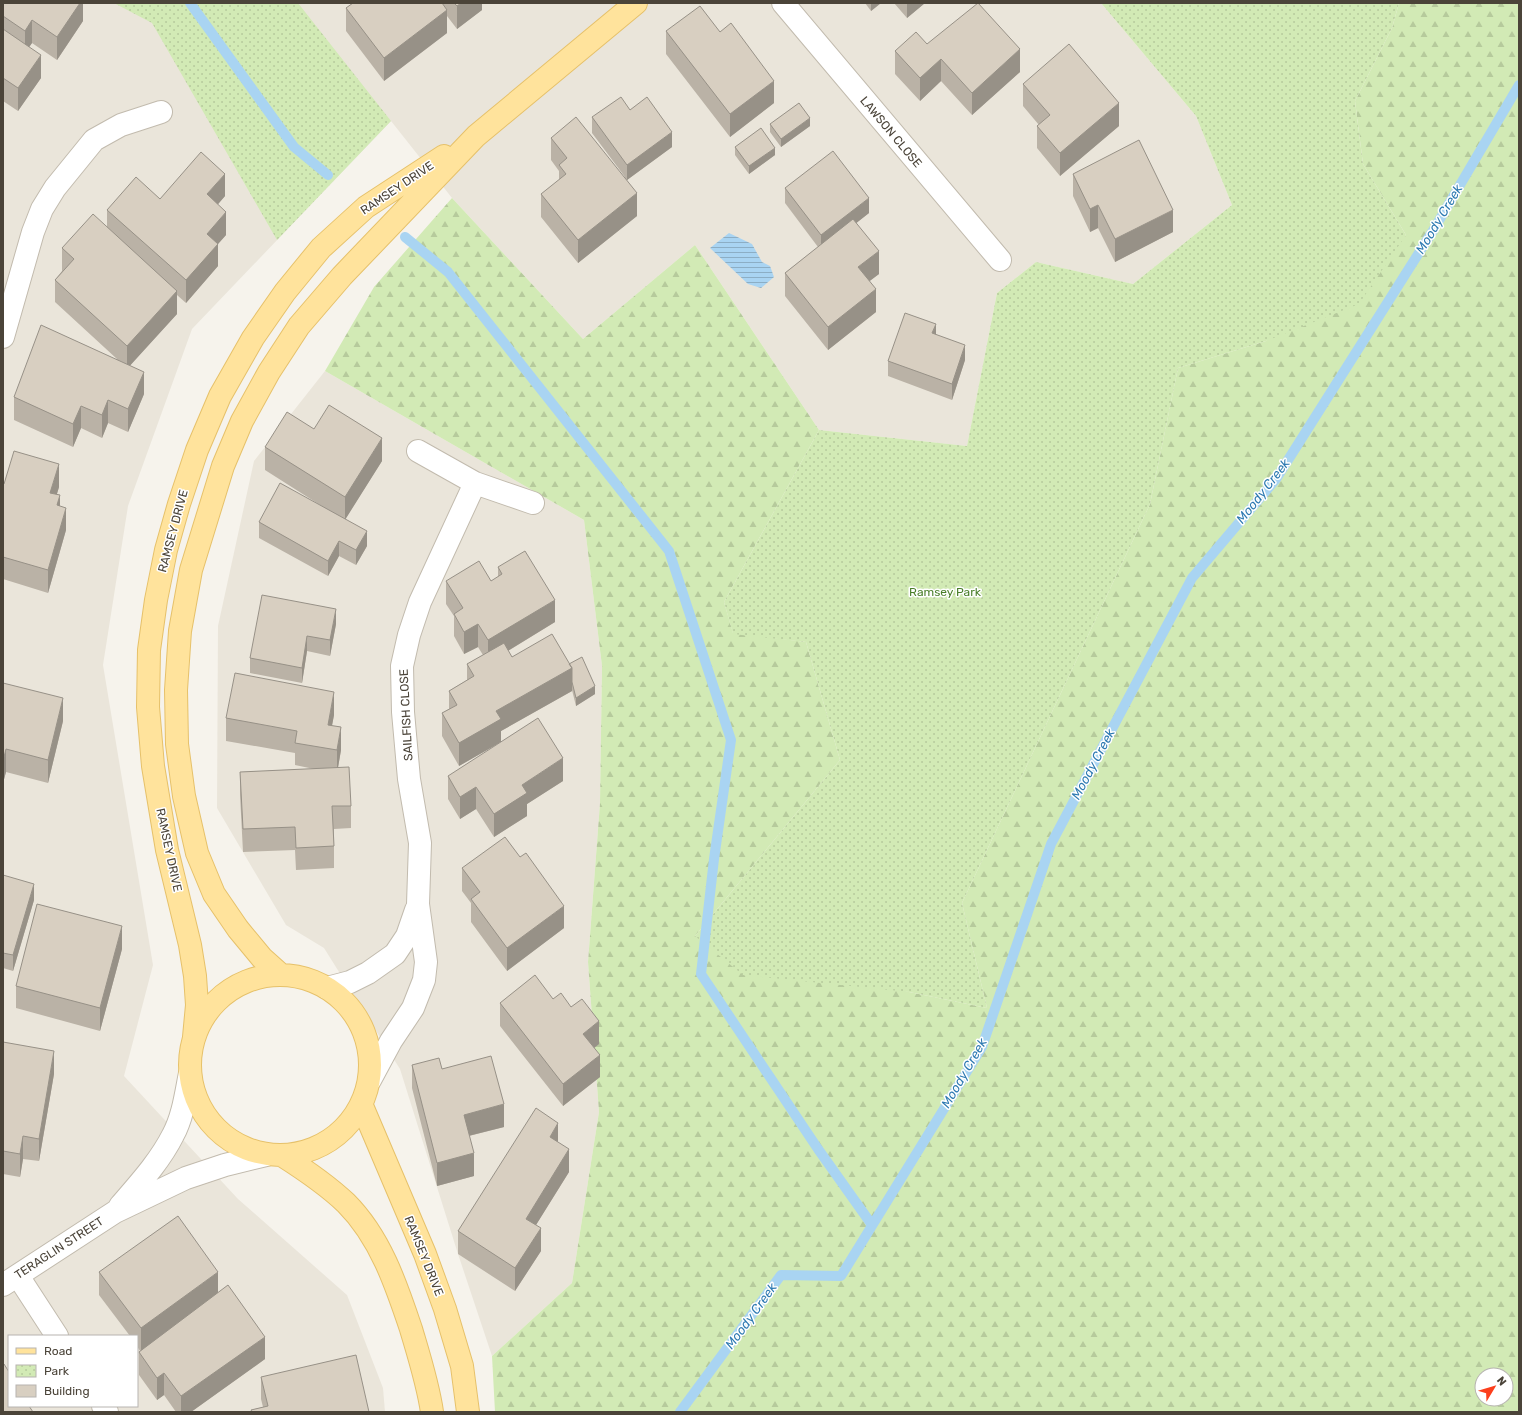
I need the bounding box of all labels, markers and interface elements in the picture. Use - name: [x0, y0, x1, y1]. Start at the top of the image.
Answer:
- street label: LAWSON CLOSE: [857, 94, 925, 170]
- street label: RAMSEY DRIVE: [358, 158, 436, 218]
- water label: Moody Creek: [1413, 182, 1466, 256]
- water label: Moody Creek: [1233, 455, 1293, 526]
- street label: RAMSEY DRIVE: [155, 488, 191, 574]
- park label: Ramsey Park: [909, 585, 982, 599]
- street label: SAILFISH CLOSE: [397, 669, 415, 761]
- water label: Moody Creek: [1068, 726, 1118, 802]
- street label: RAMSEY DRIVE: [153, 807, 185, 893]
- water label: Moody Creek: [938, 1035, 990, 1110]
- street label: TERAGLIN STREET: [12, 1214, 106, 1282]
- street label: RAMSEY DRIVE: [402, 1214, 446, 1298]
- water label: Moody Creek: [722, 1280, 780, 1352]
- legend: [8, 1335, 138, 1407]
- text: Road: [44, 1344, 72, 1358]
- text: Park: [44, 1364, 70, 1378]
- north arrow: [1474, 1367, 1514, 1407]
- text: N: [1494, 1374, 1509, 1388]
- text: Building: [44, 1384, 90, 1398]

